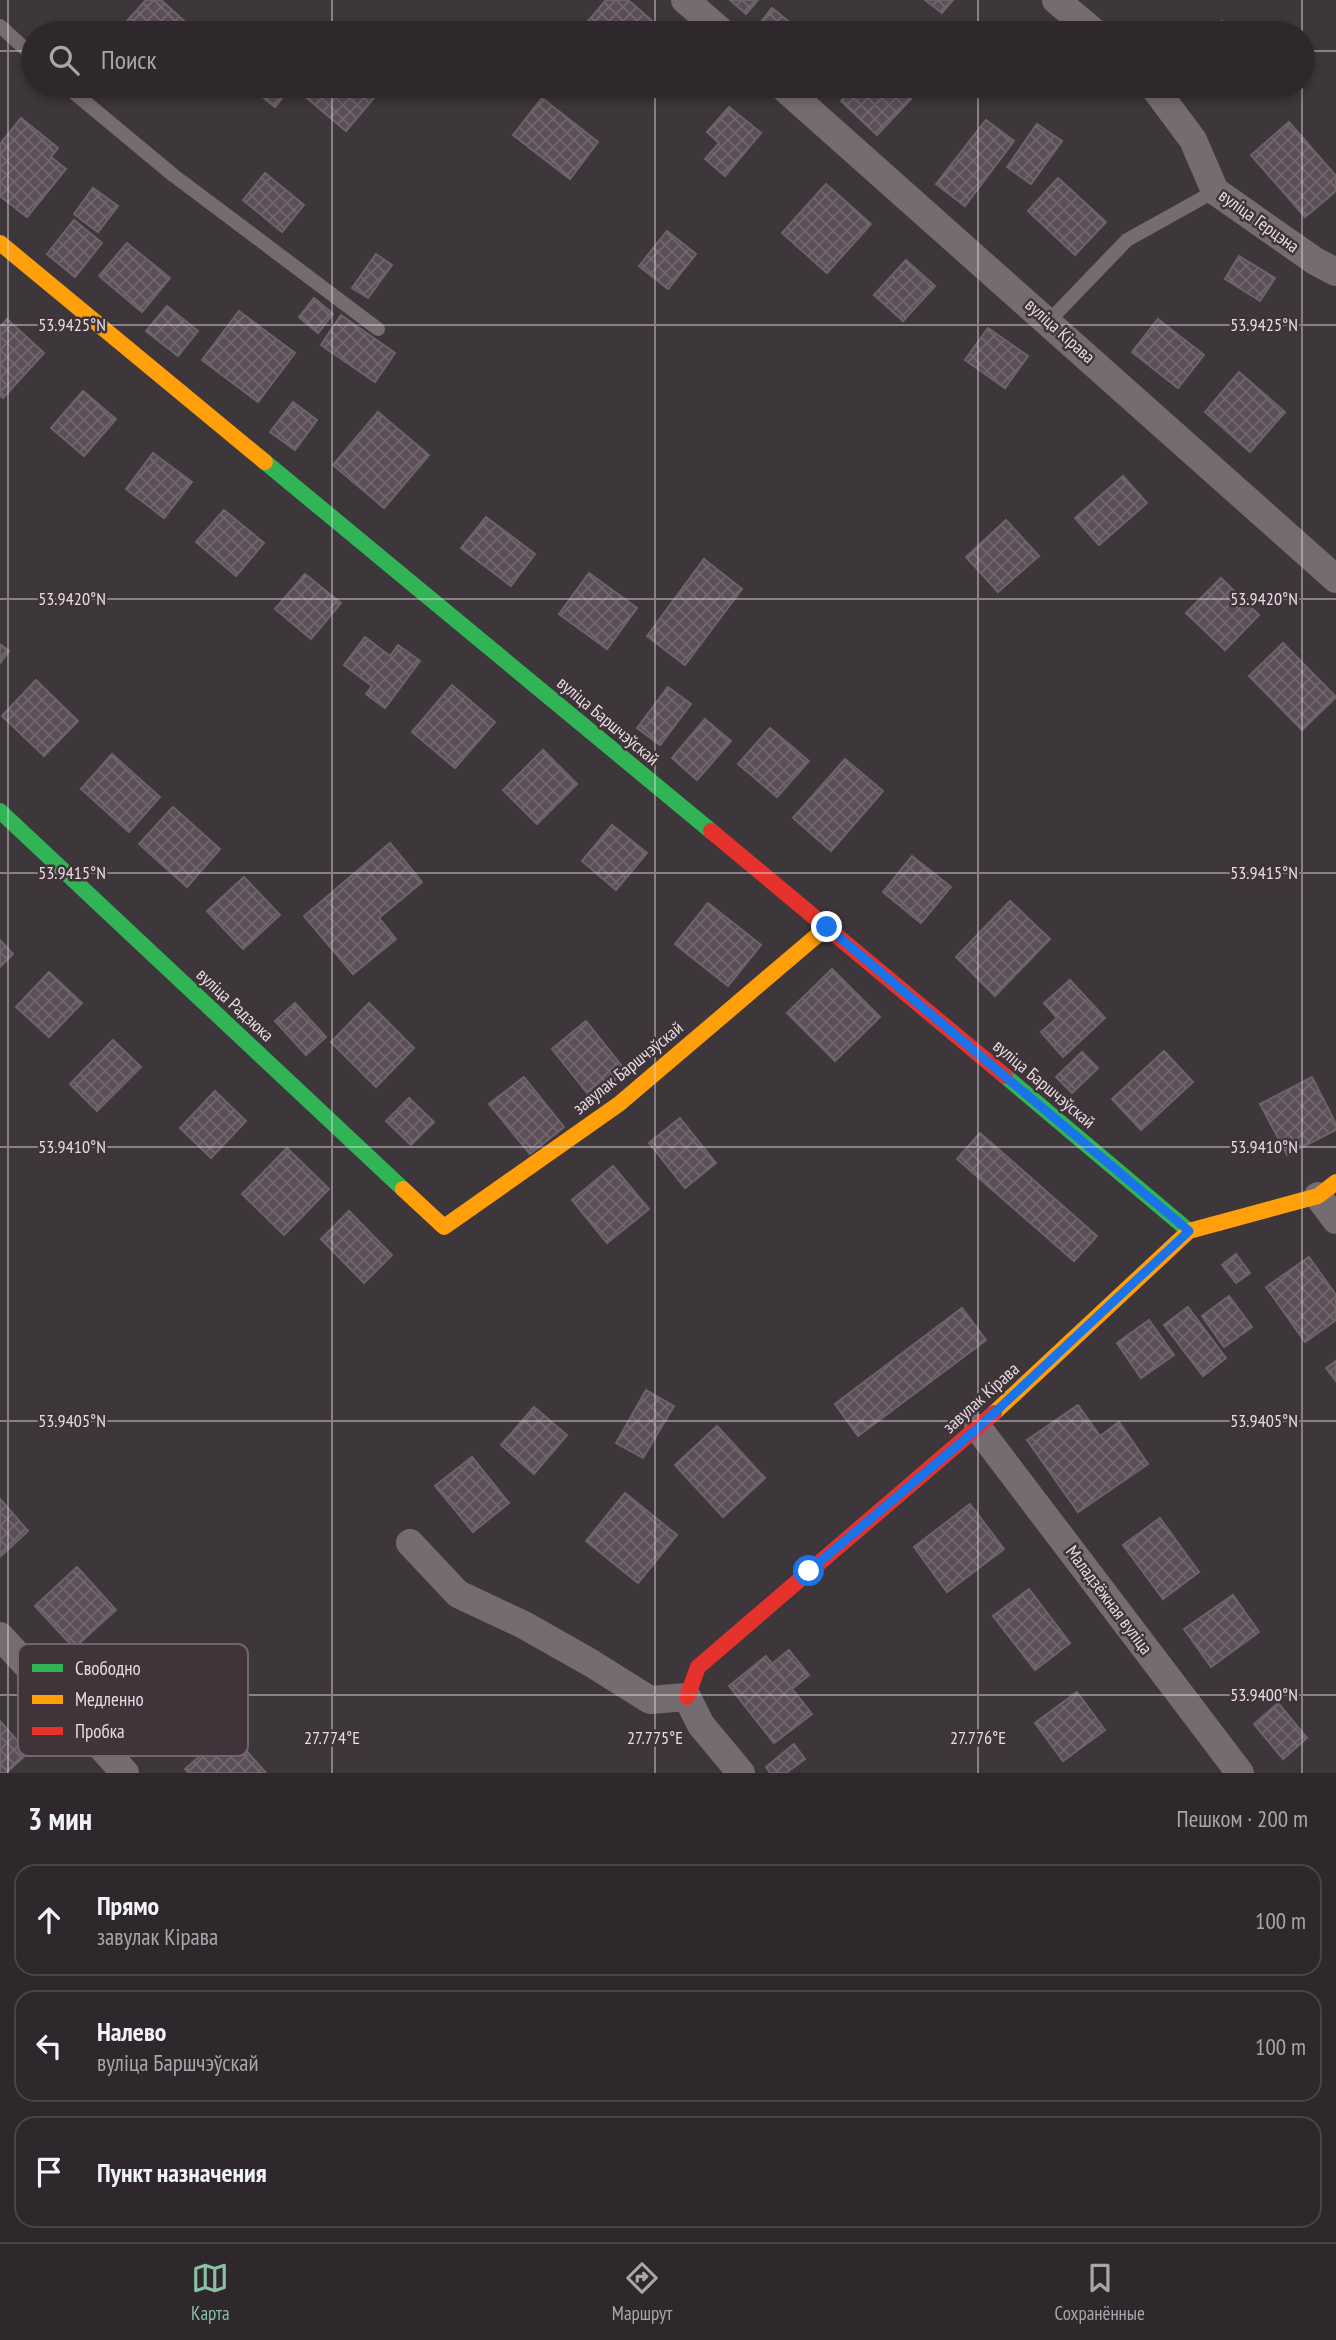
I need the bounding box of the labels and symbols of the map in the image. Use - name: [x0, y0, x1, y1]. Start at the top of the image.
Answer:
- street label: вуліца Герцэна: [1215, 184, 1304, 257]
- street label: вуліца Кірава: [1021, 293, 1100, 368]
- text: 53.9425°N: [38, 313, 106, 336]
- text: 53.9425°N: [1230, 313, 1298, 336]
- text: 53.9420°N: [38, 587, 106, 610]
- text: 53.9420°N: [1230, 587, 1298, 610]
- street label: вуліца Баршчэўскай: [552, 671, 664, 770]
- text: 53.9415°N: [38, 861, 106, 884]
- text: 53.9415°N: [1230, 861, 1298, 884]
- route end: [811, 911, 842, 942]
- street label: вуліца Радзюка: [192, 963, 279, 1046]
- street label: завулак Баршчэўскай: [568, 1016, 687, 1119]
- street label: вуліца Баршчэўскай: [988, 1034, 1100, 1133]
- text: 53.9410°N: [38, 1135, 106, 1158]
- text: 53.9410°N: [1230, 1135, 1298, 1158]
- street label: завулак Кірава: [938, 1357, 1024, 1438]
- text: 53.9405°N: [38, 1409, 106, 1432]
- text: 53.9405°N: [1230, 1409, 1298, 1432]
- street label: Маладзёжная вуліца: [1061, 1541, 1158, 1659]
- route start: [793, 1555, 824, 1586]
- legend: [18, 1644, 248, 1756]
- text: Свободно: [75, 1656, 141, 1680]
- text: 53.9400°N: [1230, 1683, 1298, 1706]
- text: Медленно: [75, 1687, 144, 1711]
- text: Пробка: [75, 1719, 125, 1743]
- text: 27.774°E: [304, 1726, 360, 1749]
- text: 27.775°E: [627, 1726, 683, 1749]
- text: 27.776°E: [950, 1726, 1006, 1749]

